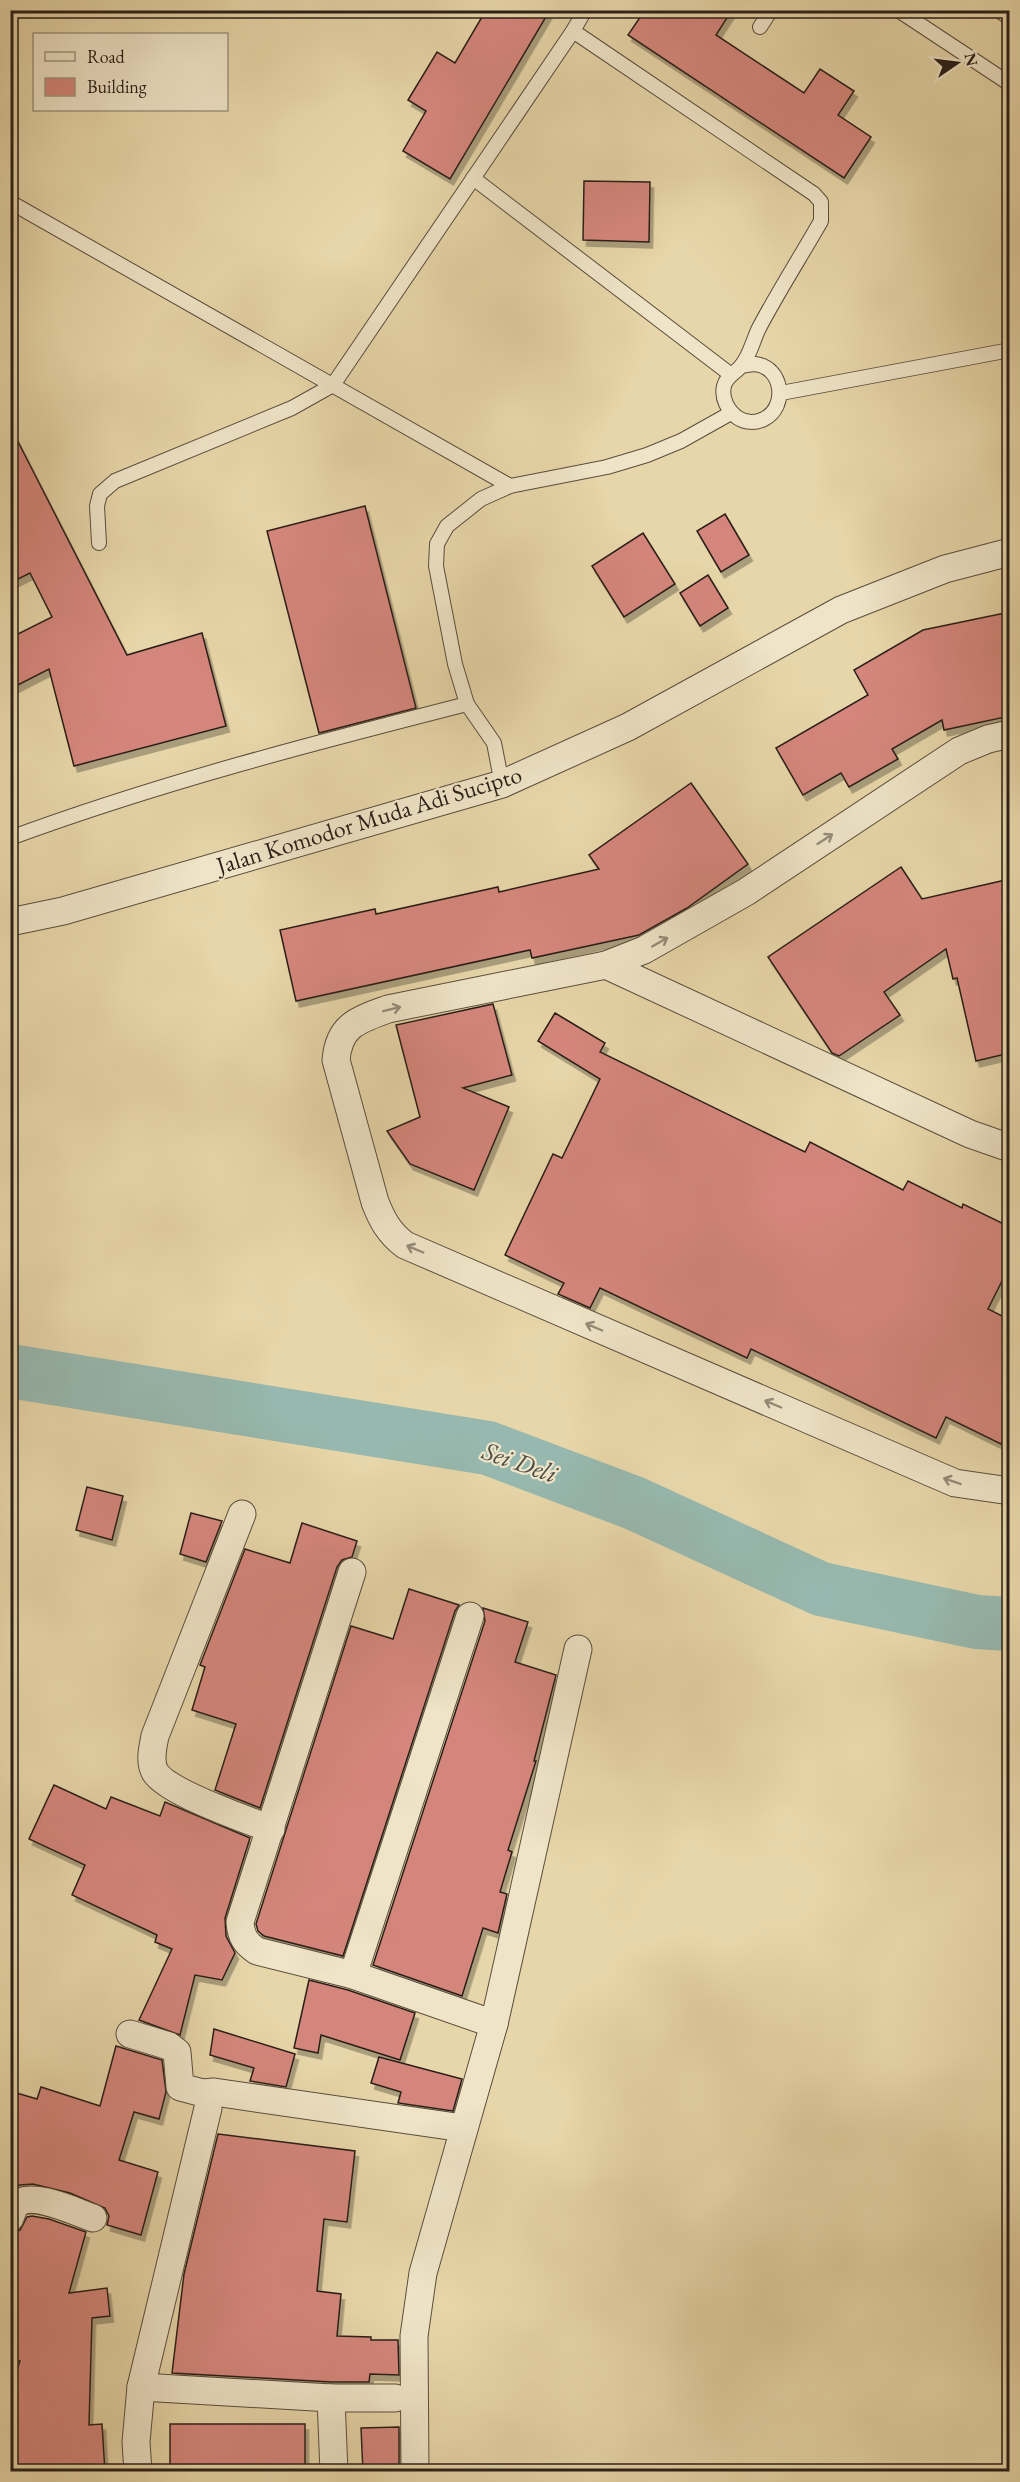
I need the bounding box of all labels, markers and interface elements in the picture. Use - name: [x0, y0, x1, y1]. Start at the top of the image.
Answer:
- legend: [33, 33, 228, 111]
- north arrow: [927, 33, 987, 93]
- text: Road: [87, 45, 126, 68]
- text: N: [959, 51, 983, 68]
- text: Building: [87, 75, 147, 98]
- street label: Jalan Komodor Muda Adi Sucipto: [210, 758, 525, 881]
- one-way arrow: [817, 833, 834, 846]
- one-way arrow: [651, 935, 668, 947]
- one-way arrow: [382, 1002, 401, 1014]
- one-way arrow: [407, 1243, 425, 1254]
- one-way arrow: [586, 1320, 604, 1332]
- one-way arrow: [764, 1398, 783, 1409]
- water label: Sei Deli: [477, 1433, 563, 1491]
- one-way arrow: [943, 1475, 962, 1486]

